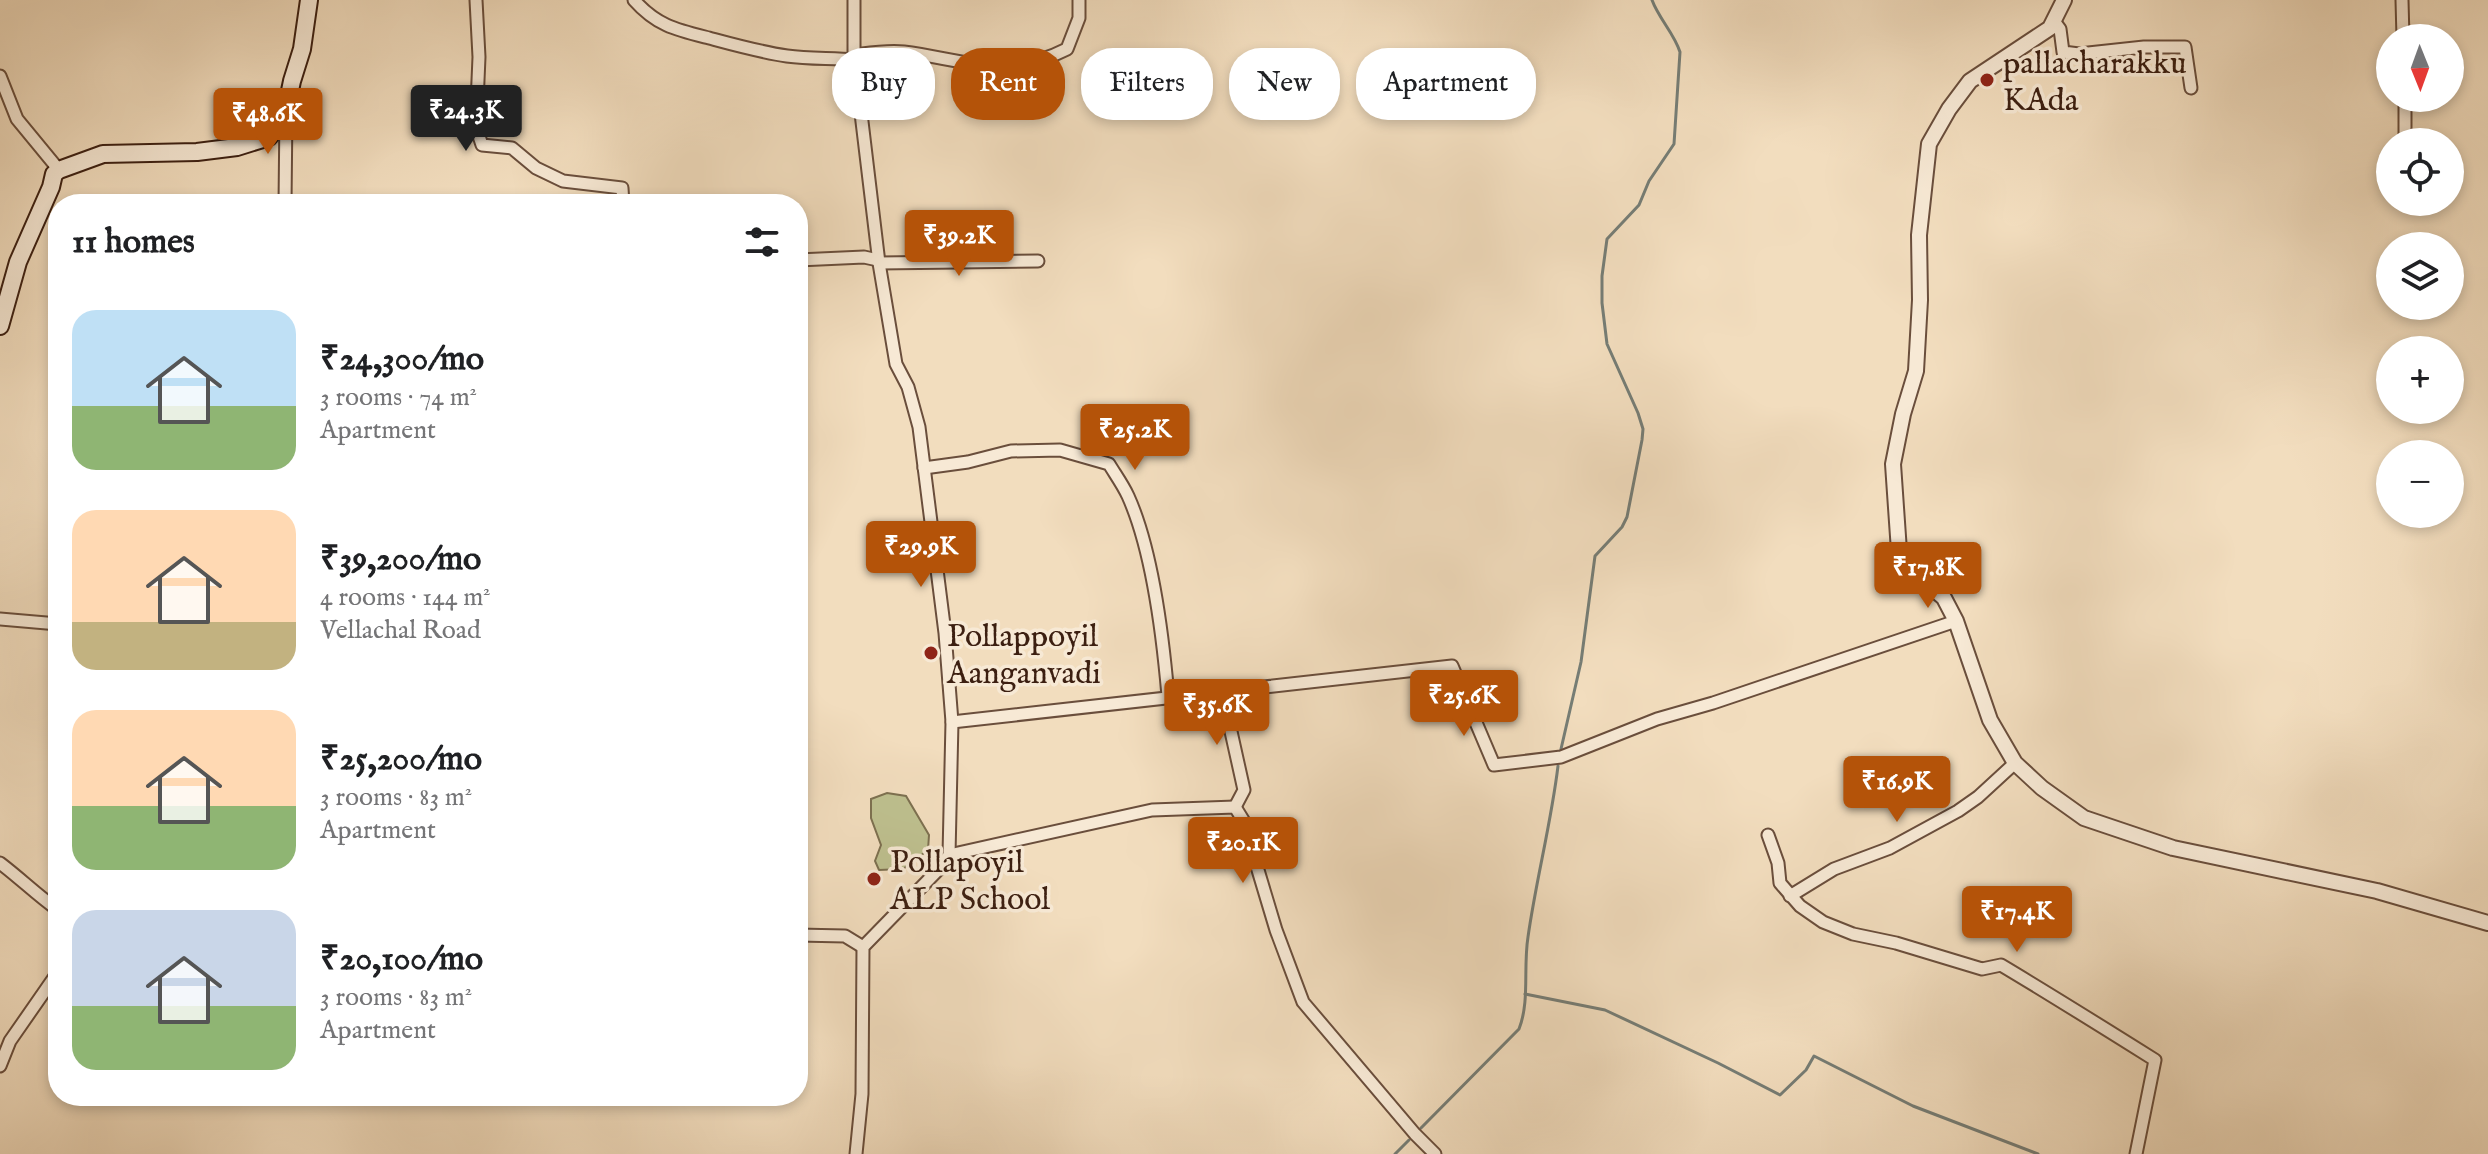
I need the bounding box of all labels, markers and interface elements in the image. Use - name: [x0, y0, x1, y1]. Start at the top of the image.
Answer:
- north arrow: [2376, 24, 2464, 112]
- map controls: [2376, 24, 2464, 528]
- place label: pallacharakku KAda: [2003, 44, 2187, 122]
- chip: Buy: [832, 48, 935, 120]
- chip: Rent: [951, 48, 1065, 120]
- chip: Filters: [1081, 48, 1213, 120]
- chip: New: [1229, 48, 1340, 120]
- chip: Apartment: [1356, 48, 1536, 120]
- marker: pallacharakku KAda: [1978, 71, 1996, 89]
- pin: ₹24.3K: [401, 85, 531, 153]
- pin: ₹48.6K: [203, 88, 333, 156]
- text: ₹24.3K: [429, 94, 503, 127]
- text: ₹48.6K: [231, 97, 305, 130]
- button: locate: [2376, 128, 2464, 216]
- pin: ₹39.2K: [894, 210, 1024, 278]
- text: ₹39.2K: [923, 219, 995, 252]
- icon: filters: [740, 220, 784, 264]
- text: 11 homes: [72, 221, 195, 264]
- button: layers: [2376, 232, 2464, 320]
- button: +: [2376, 336, 2464, 424]
- text: ₹24,300/mo: [320, 338, 484, 381]
- icon: home: [136, 342, 232, 438]
- text: 3 rooms · 74 m²: [320, 381, 477, 414]
- pin: ₹25.2K: [1070, 404, 1200, 472]
- text: ₹25.2K: [1099, 413, 1172, 446]
- text: Apartment: [320, 414, 436, 447]
- button: −: [2376, 440, 2464, 528]
- pin: ₹29.9K: [856, 521, 986, 589]
- text: ₹29.9K: [884, 530, 958, 563]
- text: ₹39,200/mo: [320, 538, 481, 581]
- icon: home: [136, 542, 232, 638]
- pin: ₹17.8K: [1863, 542, 1993, 610]
- text: ₹17.8K: [1892, 551, 1964, 584]
- text: 4 rooms · 144 m²: [320, 581, 491, 614]
- text: Vellachal Road: [320, 614, 481, 647]
- place label: Pollappoyil Aanganvadi: [946, 617, 1101, 695]
- marker: Pollappoyil Aanganvadi: [922, 644, 940, 662]
- pin: ₹25.6K: [1399, 670, 1529, 738]
- pin: ₹35.6K: [1152, 679, 1282, 747]
- text: ₹25.6K: [1428, 679, 1500, 712]
- text: ₹35.6K: [1182, 688, 1252, 721]
- text: ₹25,200/mo: [320, 738, 482, 781]
- icon: home: [136, 742, 232, 838]
- pin: ₹16.9K: [1832, 756, 1962, 824]
- text: ₹16.9K: [1861, 765, 1933, 798]
- text: 3 rooms · 83 m²: [320, 781, 472, 814]
- text: Apartment: [320, 814, 436, 847]
- pin: ₹20.1K: [1178, 817, 1308, 885]
- text: ₹20.1K: [1206, 826, 1280, 859]
- place label: Pollapoyil ALP School: [889, 843, 1050, 921]
- marker: Pollapoyil ALP School: [865, 870, 883, 888]
- pin: ₹17.4K: [1952, 886, 2082, 954]
- text: ₹17.4K: [1980, 895, 2054, 928]
- text: ₹20,100/mo: [320, 938, 483, 981]
- icon: home: [136, 942, 232, 1038]
- text: 3 rooms · 83 m²: [320, 981, 472, 1014]
- text: Apartment: [320, 1014, 436, 1047]

